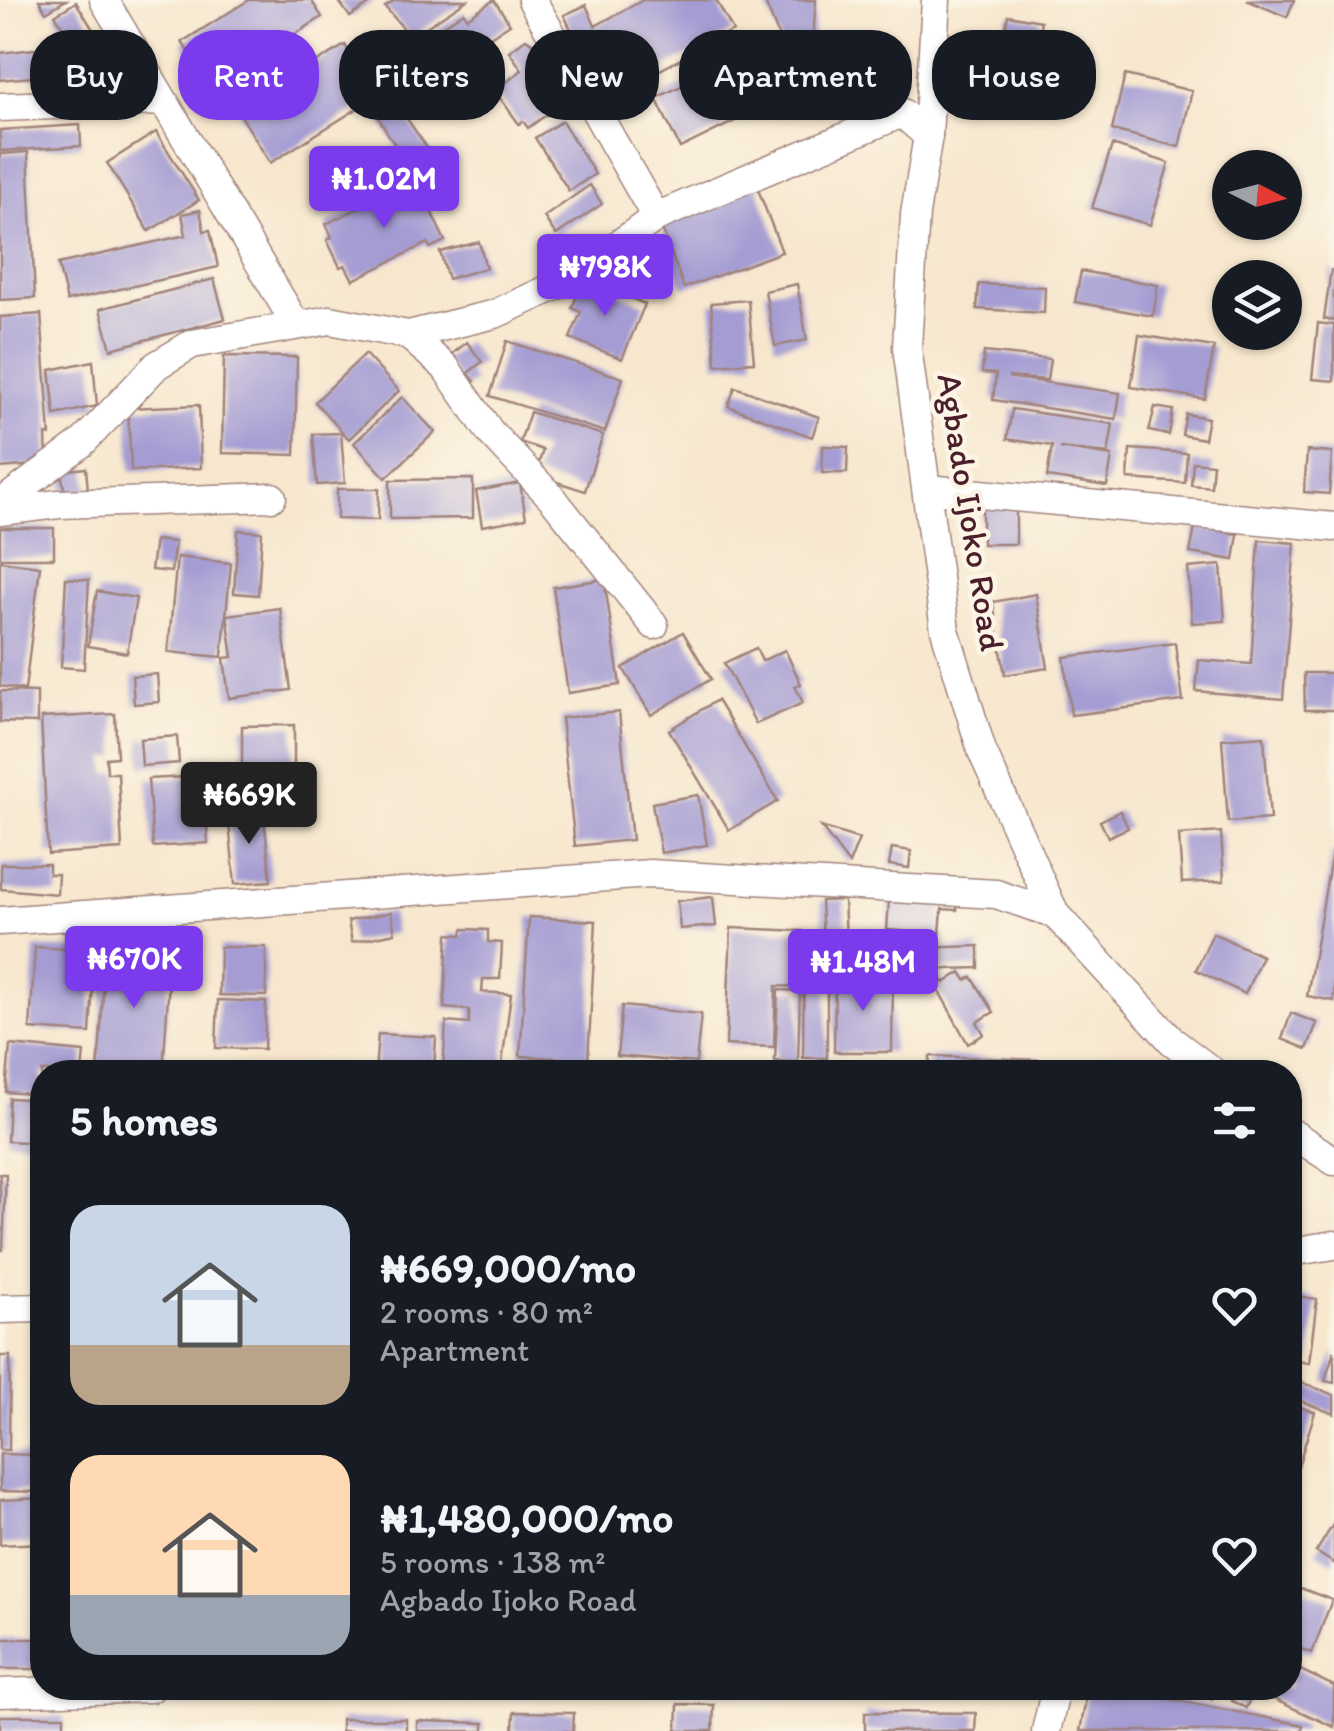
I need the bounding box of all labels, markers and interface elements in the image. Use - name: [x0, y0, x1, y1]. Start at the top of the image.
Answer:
- chip: Buy: [30, 30, 158, 120]
- chip: Rent: [178, 30, 319, 120]
- chip: Filters: [339, 30, 505, 120]
- chip: New: [525, 30, 659, 120]
- chip: Apartment: [679, 30, 912, 120]
- chip: House: [932, 30, 1096, 120]
- pin: ₦1.02M: [303, 146, 465, 231]
- north arrow: [1212, 150, 1302, 240]
- map controls: [1212, 150, 1302, 350]
- text: ₦1.02M: [331, 159, 437, 197]
- pin: ₦798K: [535, 234, 675, 319]
- text: ₦798K: [559, 247, 651, 285]
- button: layers: [1212, 260, 1302, 350]
- street label: Agbado Ijoko Road: [928, 370, 1014, 654]
- pin: ₦669K: [179, 762, 319, 847]
- text: ₦669K: [203, 775, 295, 813]
- pin: ₦670K: [64, 926, 204, 1011]
- pin: ₦1.48M: [782, 929, 944, 1014]
- text: ₦670K: [87, 939, 181, 977]
- text: ₦1.48M: [810, 942, 916, 980]
- icon: filters: [1207, 1093, 1262, 1148]
- text: 5 homes: [70, 1095, 218, 1146]
- text: ₦669,000/mo: [380, 1242, 636, 1293]
- icon: home: [150, 1245, 270, 1365]
- icon: heart: [1207, 1278, 1262, 1333]
- text: 2 rooms · 80 m²: [380, 1293, 593, 1331]
- text: Apartment: [380, 1331, 529, 1369]
- text: ₦1,480,000/mo: [380, 1492, 673, 1543]
- icon: home: [150, 1495, 270, 1615]
- icon: heart: [1207, 1528, 1262, 1583]
- text: 5 rooms · 138 m²: [380, 1543, 606, 1581]
- text: Agbado Ijoko Road: [380, 1581, 637, 1619]

